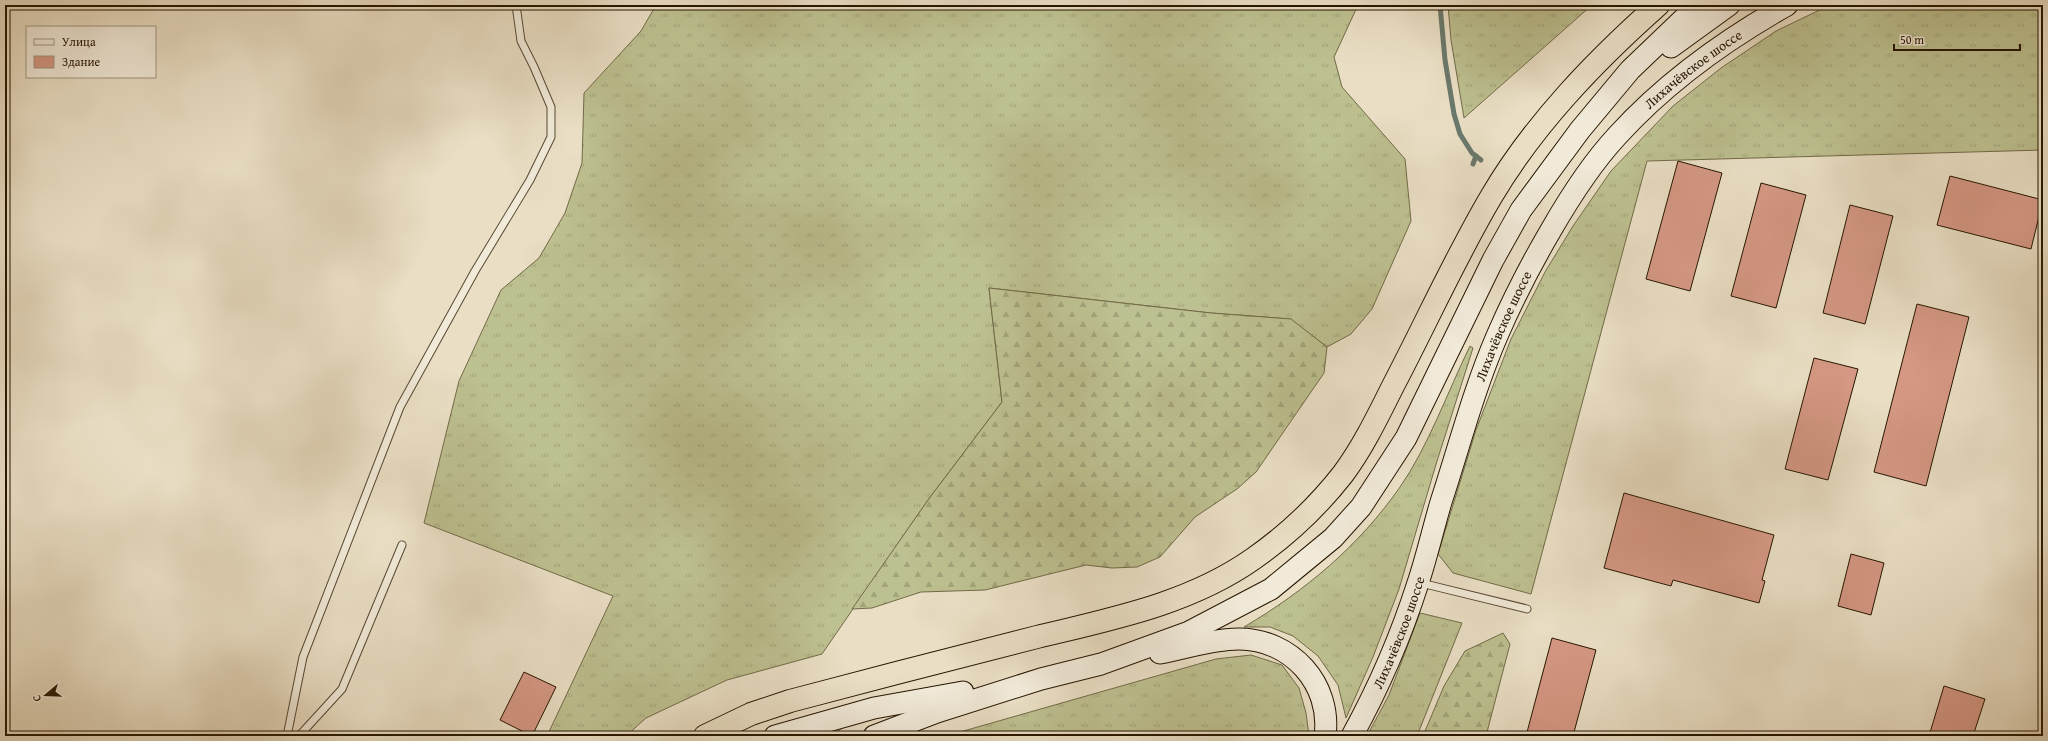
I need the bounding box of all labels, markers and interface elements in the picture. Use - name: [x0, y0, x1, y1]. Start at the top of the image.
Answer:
- street label: Лихачёвское шоссе: [1640, 25, 1746, 113]
- legend: [26, 26, 156, 78]
- scale bar: [1894, 26, 2020, 52]
- text: 50 m: [1900, 31, 1924, 48]
- text: Улица: [62, 33, 96, 50]
- text: Здание: [62, 53, 101, 70]
- street label: Лихачёвское шоссе: [1470, 267, 1537, 384]
- street label: Лихачёвское шоссе: [1368, 573, 1430, 692]
- north arrow: [26, 675, 66, 715]
- text: С: [28, 693, 45, 704]

